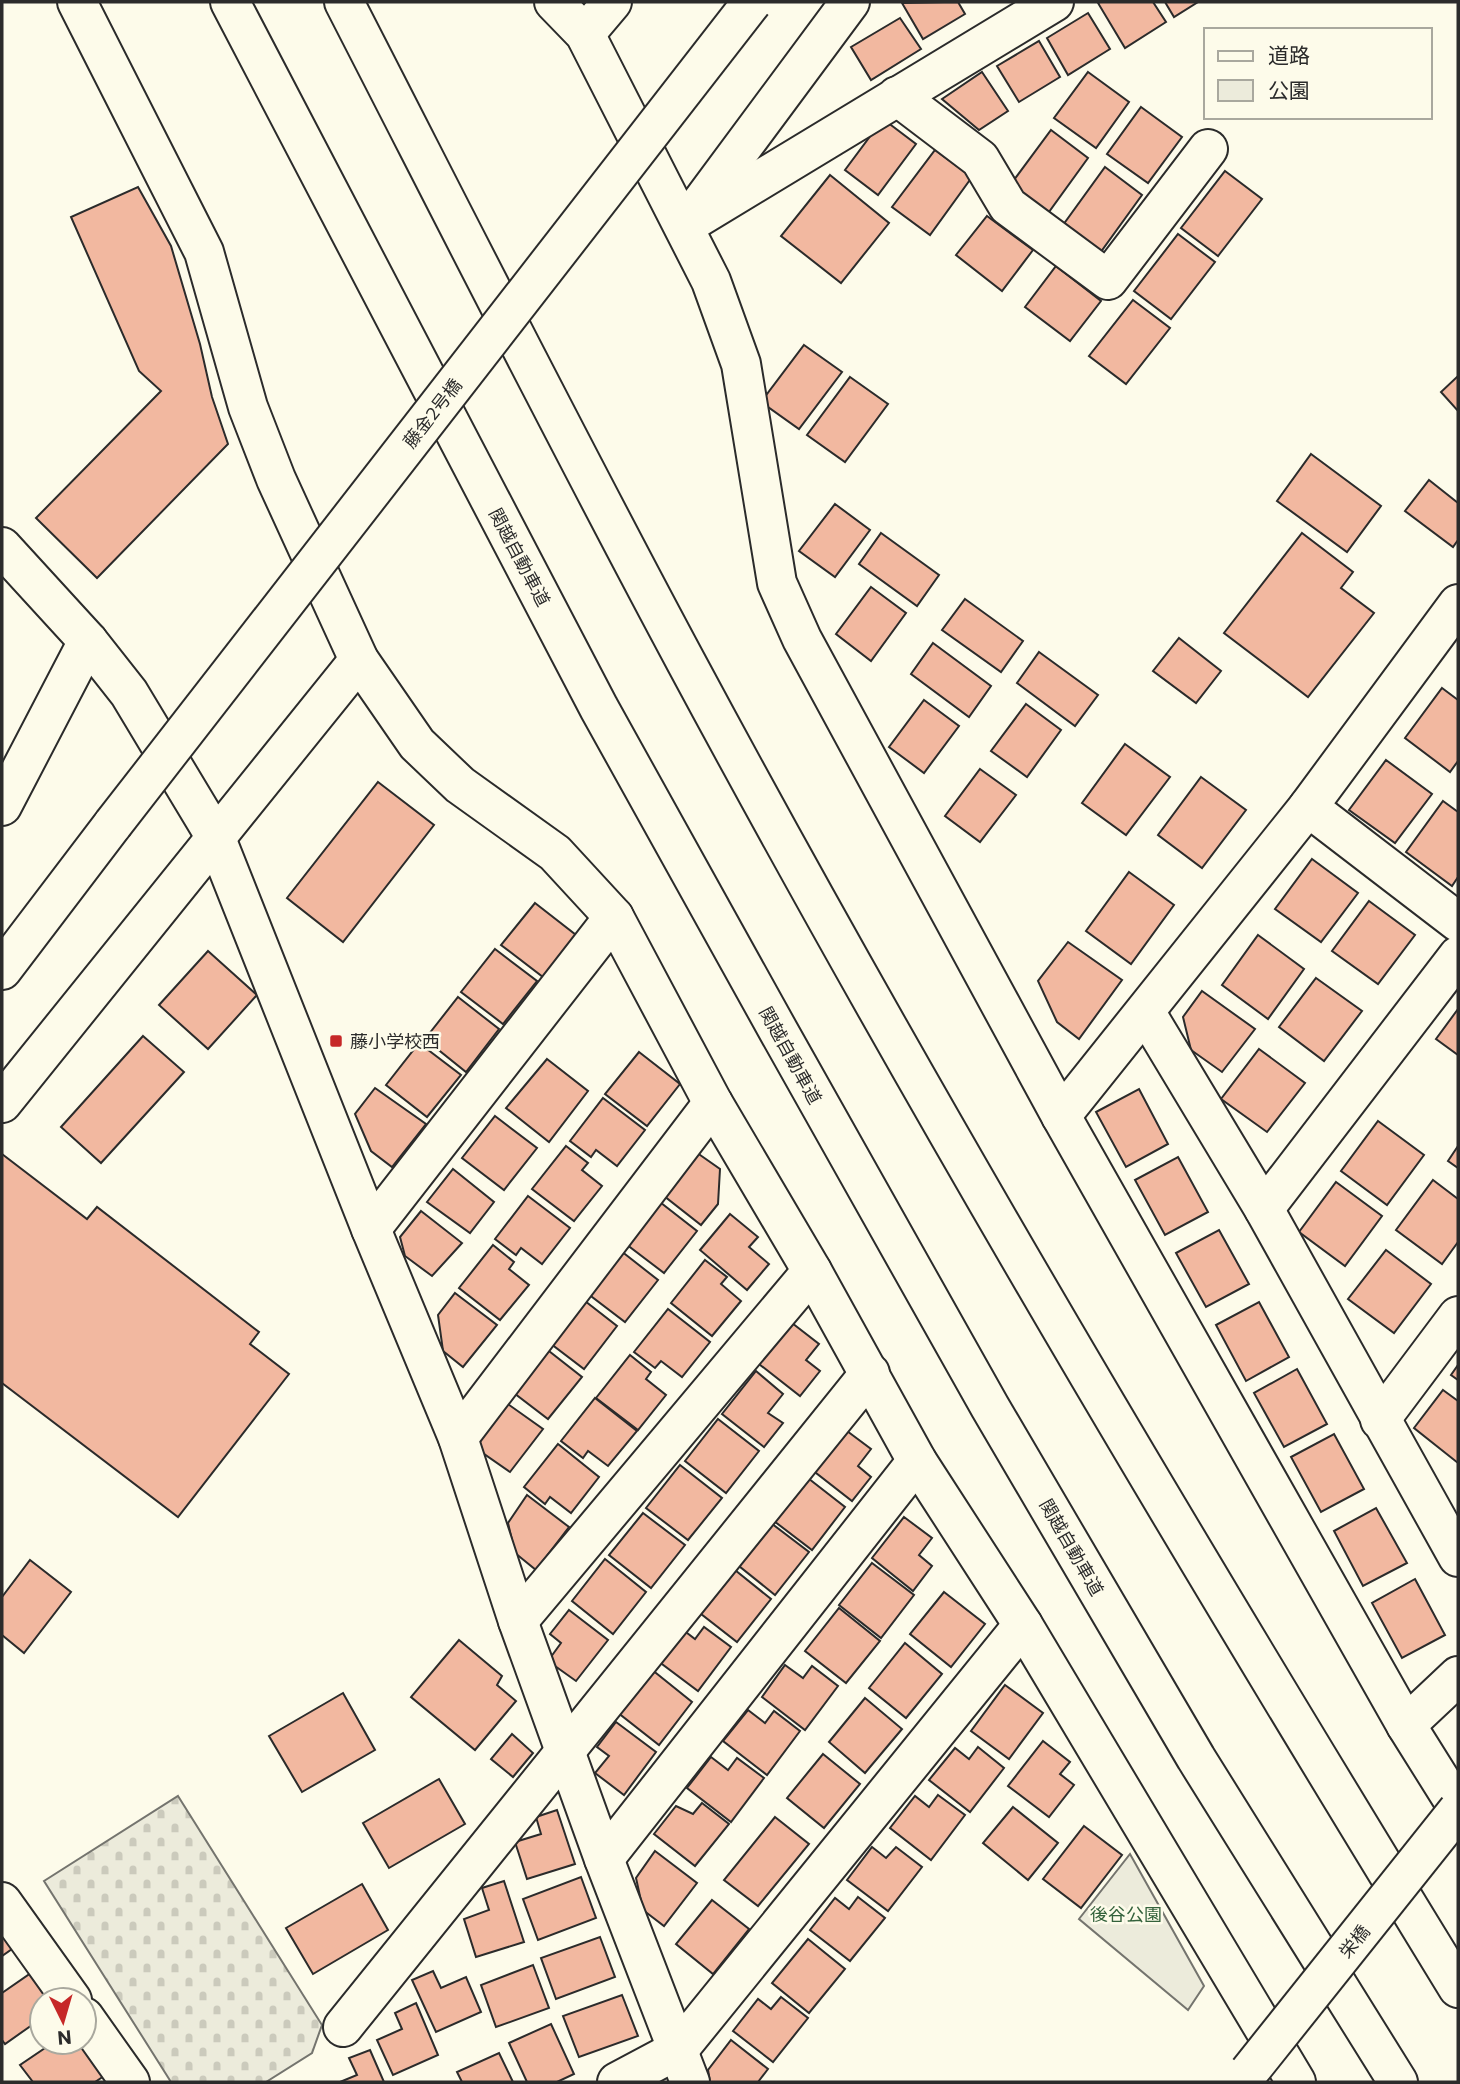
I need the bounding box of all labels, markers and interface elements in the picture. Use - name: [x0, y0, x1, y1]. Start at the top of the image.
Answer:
- legend: [1204, 28, 1432, 119]
- text: 道路: [1268, 42, 1310, 67]
- text: 公園: [1268, 77, 1310, 102]
- street label: 藤金2号橋: [398, 374, 466, 452]
- street label: 関越自動車道: [485, 504, 555, 610]
- street label: 関越自動車道: [755, 1002, 827, 1108]
- place label: 藤小学校西: [350, 1030, 440, 1052]
- marker: 藤小学校西: [328, 1033, 344, 1049]
- street label: 関越自動車道: [1035, 1495, 1109, 1599]
- park label: 後谷公園: [1090, 1903, 1162, 1925]
- street label: 栄橋: [1334, 1920, 1374, 1962]
- north arrow: [28, 1986, 98, 2056]
- text: N: [56, 2026, 73, 2051]

